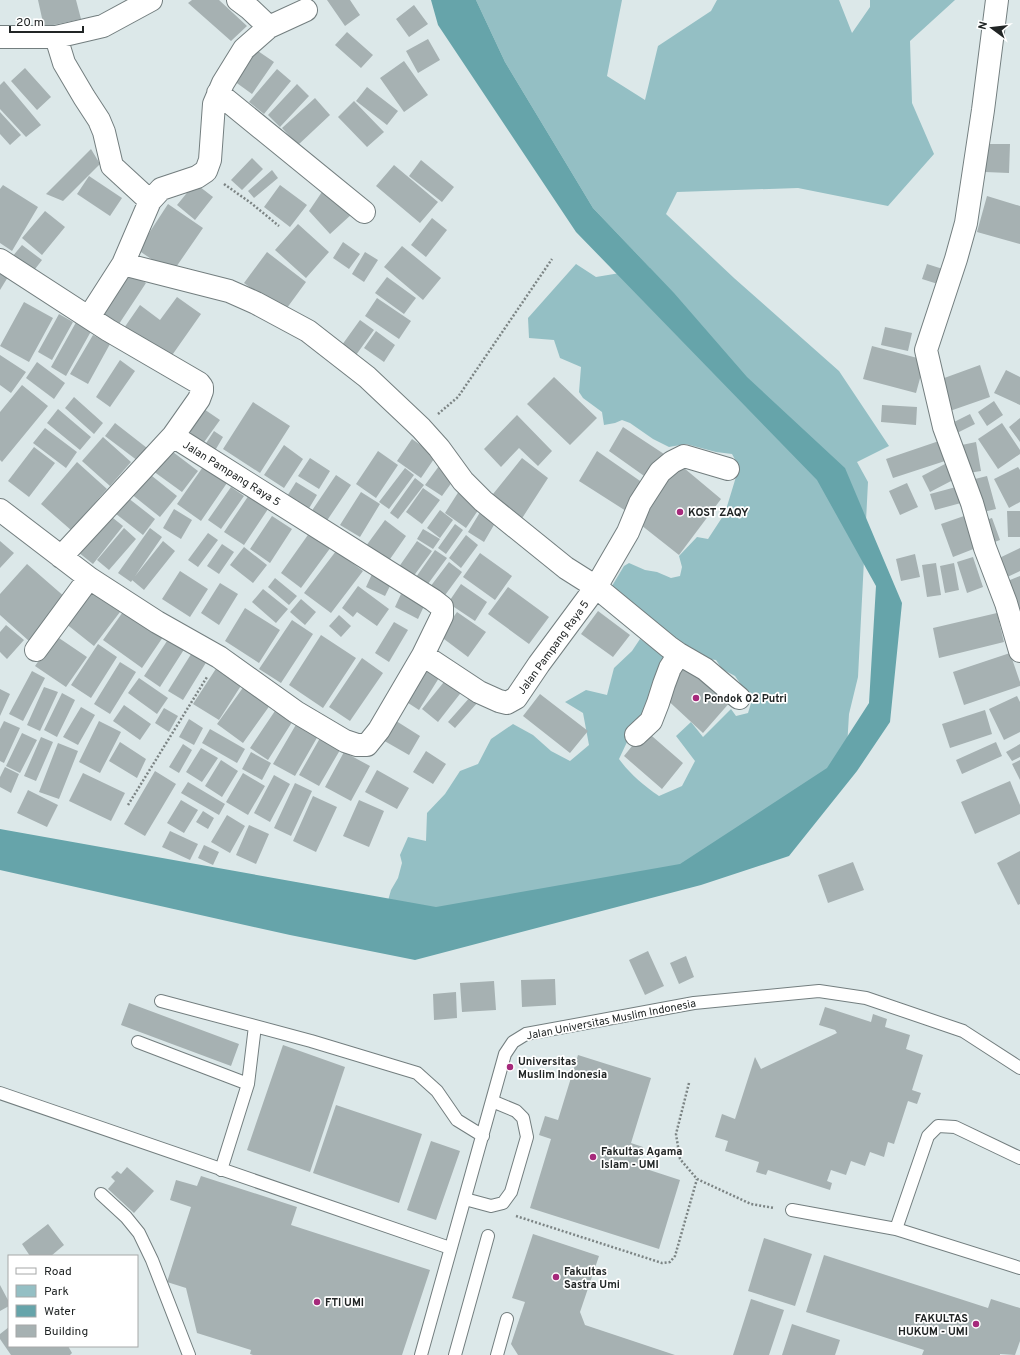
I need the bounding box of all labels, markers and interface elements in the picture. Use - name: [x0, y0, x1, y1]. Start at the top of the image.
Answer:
- scale bar: [10, 8, 83, 34]
- north arrow: [972, 8, 1012, 48]
- text: 20 m: [16, 15, 44, 31]
- text: N: [976, 20, 991, 31]
- street label: Jalan Pampang Raya 5: [180, 438, 283, 510]
- place label: KOST ZAQY: [688, 506, 749, 520]
- marker: KOST ZAQY: [675, 507, 685, 517]
- street label: Jalan Pampang Raya 5: [515, 598, 593, 697]
- place label: Pondok 02 Putri: [704, 692, 787, 706]
- marker: Pondok 02 Putri: [691, 693, 701, 703]
- street label: Jalan Universitas Muslim Indonesia: [525, 997, 697, 1043]
- place label: Universitas Muslim Indonesia: [518, 1055, 607, 1082]
- marker: Universitas Muslim Indonesia: [505, 1062, 515, 1072]
- place label: Fakultas Agama Islam - UMI: [601, 1145, 682, 1172]
- marker: Fakultas Agama Islam - UMI: [588, 1152, 598, 1162]
- legend: [8, 1255, 138, 1347]
- text: Road: [44, 1264, 72, 1280]
- place label: Fakultas Sastra Umi: [564, 1265, 620, 1292]
- marker: Fakultas Sastra Umi: [551, 1272, 561, 1282]
- text: Park: [44, 1284, 69, 1300]
- place label: FTI UMI: [325, 1296, 364, 1310]
- marker: FTI UMI: [312, 1297, 322, 1307]
- text: Water: [44, 1304, 76, 1320]
- place label: FAKULTAS HUKUM - UMI: [898, 1312, 968, 1339]
- marker: FAKULTAS HUKUM - UMI: [971, 1319, 981, 1329]
- text: Building: [44, 1324, 88, 1340]

